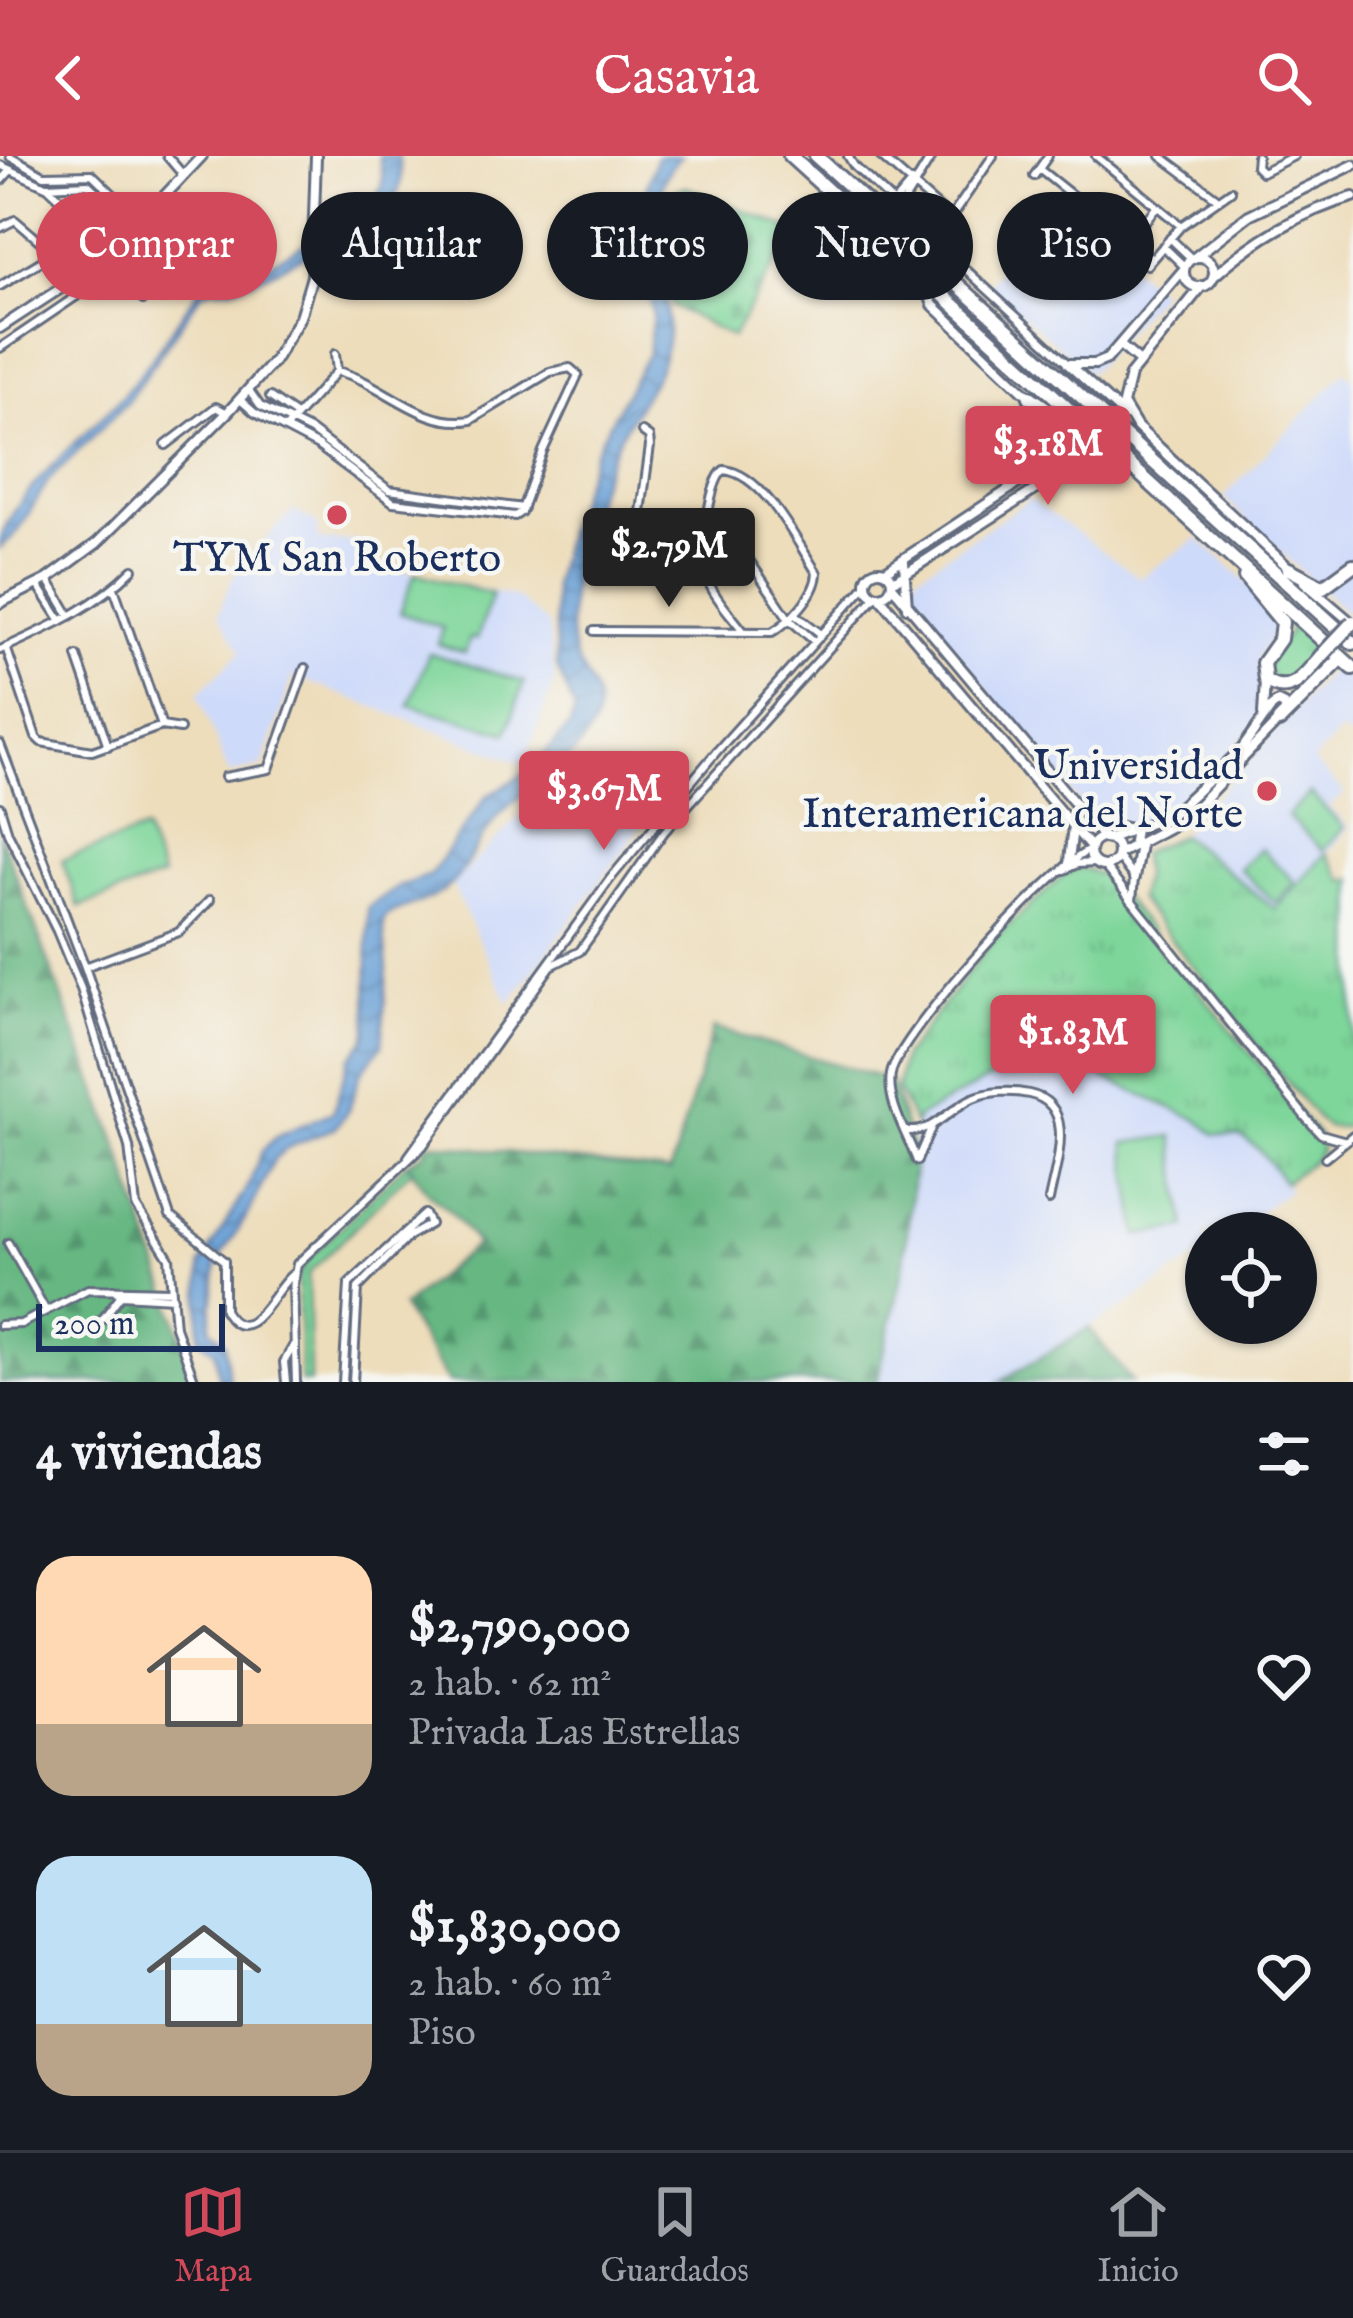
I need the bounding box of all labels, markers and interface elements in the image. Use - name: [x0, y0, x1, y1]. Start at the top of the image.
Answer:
- text: Casavia: [594, 44, 759, 113]
- icon: back: [36, 45, 102, 111]
- icon: search: [1251, 45, 1317, 111]
- chip: Comprar: [36, 192, 277, 300]
- chip: Alquilar: [301, 192, 523, 300]
- chip: Filtros: [547, 192, 748, 300]
- chip: Nuevo: [772, 192, 973, 300]
- chip: Piso: [997, 192, 1154, 300]
- pin: $3.18M: [950, 406, 1146, 508]
- text: $3.18M: [992, 420, 1104, 469]
- marker: TYM San Roberto: [324, 502, 350, 528]
- pin: $2.79M: [571, 508, 767, 610]
- text: $2.79M: [610, 522, 728, 571]
- place label: TYM San Roberto: [173, 533, 501, 586]
- place label: Universidad Interamericana del Norte: [802, 741, 1244, 842]
- pin: $3.67M: [506, 751, 702, 853]
- text: $3.67M: [546, 765, 662, 814]
- marker: Universidad Interamericana del Norte: [1254, 778, 1280, 804]
- pin: $1.83M: [975, 995, 1171, 1097]
- text: $1.83M: [1017, 1009, 1129, 1058]
- map controls: [1185, 1212, 1317, 1344]
- button: locate: [1185, 1212, 1317, 1344]
- scale bar: [36, 1298, 225, 1351]
- text: 200 m: [54, 1304, 135, 1346]
- icon: filters: [1251, 1421, 1317, 1487]
- text: 4 viviendas: [36, 1422, 262, 1487]
- text: $2,790,000: [408, 1595, 631, 1660]
- icon: home: [132, 1604, 276, 1748]
- icon: heart: [1251, 1643, 1317, 1709]
- text: 2 hab. · 62 m²: [408, 1660, 612, 1709]
- text: Privada Las Estrellas: [408, 1709, 740, 1758]
- text: $1,830,000: [408, 1895, 622, 1960]
- icon: home: [132, 1904, 276, 2048]
- icon: heart: [1251, 1943, 1317, 2009]
- text: 2 hab. · 60 m²: [408, 1960, 612, 2009]
- text: Piso: [408, 2009, 476, 2058]
- tab: Mapa: [174, 2179, 252, 2293]
- tab: Guardados: [600, 2179, 749, 2293]
- tab: Inicio: [1098, 2179, 1179, 2293]

